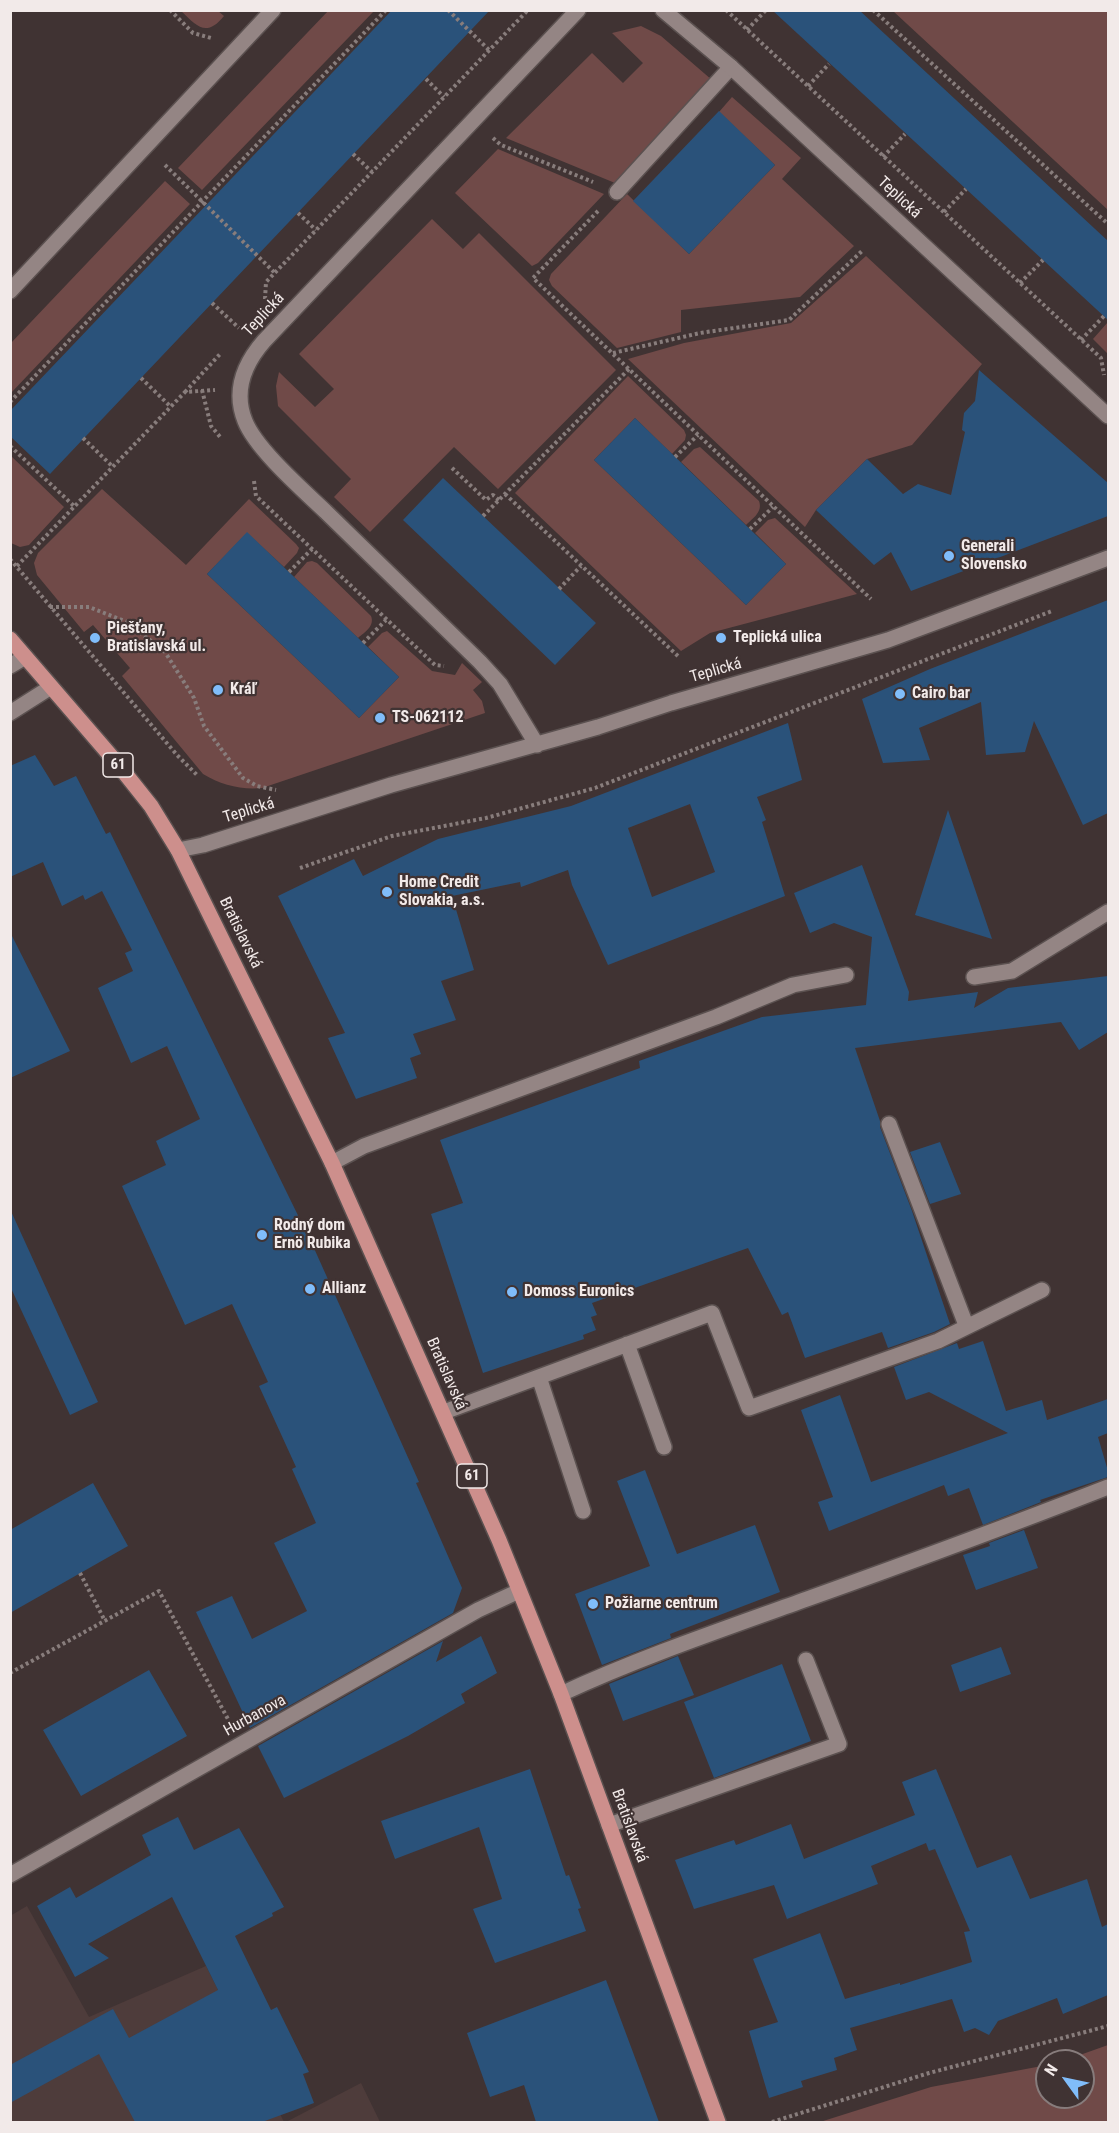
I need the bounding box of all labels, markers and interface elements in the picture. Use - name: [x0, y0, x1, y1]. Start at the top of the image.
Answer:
- street label: Teplická: [873, 173, 925, 223]
- street label: Teplická: [239, 289, 289, 341]
- place label: Generali Slovensko: [961, 537, 1027, 575]
- marker: Generali Slovensko: [942, 549, 956, 563]
- place label: Piešťany, Bratislavská ul.: [107, 619, 206, 657]
- place label: Teplická ulica: [733, 628, 822, 648]
- marker: Piešťany, Bratislavská ul.: [88, 631, 102, 645]
- marker: Teplická ulica: [714, 631, 728, 645]
- street label: Teplická: [688, 655, 744, 687]
- place label: Kráľ: [230, 680, 257, 700]
- marker: Kráľ: [211, 683, 225, 697]
- place label: Cairo bar: [912, 684, 970, 704]
- marker: Cairo bar: [893, 687, 907, 701]
- place label: TS-062112: [392, 708, 463, 728]
- marker: TS-062112: [373, 711, 387, 725]
- road number: 61: [103, 753, 133, 777]
- street label: Teplická: [221, 794, 277, 828]
- place label: Home Credit Slovakia, a.s.: [399, 873, 485, 911]
- marker: Home Credit Slovakia, a.s.: [380, 885, 394, 899]
- street label: Bratislavská: [215, 894, 265, 972]
- place label: Rodný dom Ernö Rubika: [274, 1216, 351, 1254]
- marker: Rodný dom Ernö Rubika: [255, 1228, 269, 1242]
- place label: Allianz: [322, 1279, 366, 1299]
- marker: Allianz: [303, 1282, 317, 1296]
- place label: Domoss Euronics: [524, 1282, 634, 1302]
- marker: Domoss Euronics: [505, 1285, 519, 1299]
- street label: Bratislavská: [422, 1335, 470, 1413]
- road number: 61: [457, 1464, 487, 1488]
- place label: Požiarne centrum: [605, 1594, 718, 1614]
- marker: Požiarne centrum: [586, 1597, 600, 1611]
- street label: Hurbanova: [221, 1691, 289, 1741]
- street label: Bratislavská: [607, 1787, 651, 1865]
- north arrow: [1035, 2049, 1095, 2109]
- text: N: [1041, 2061, 1062, 2079]

